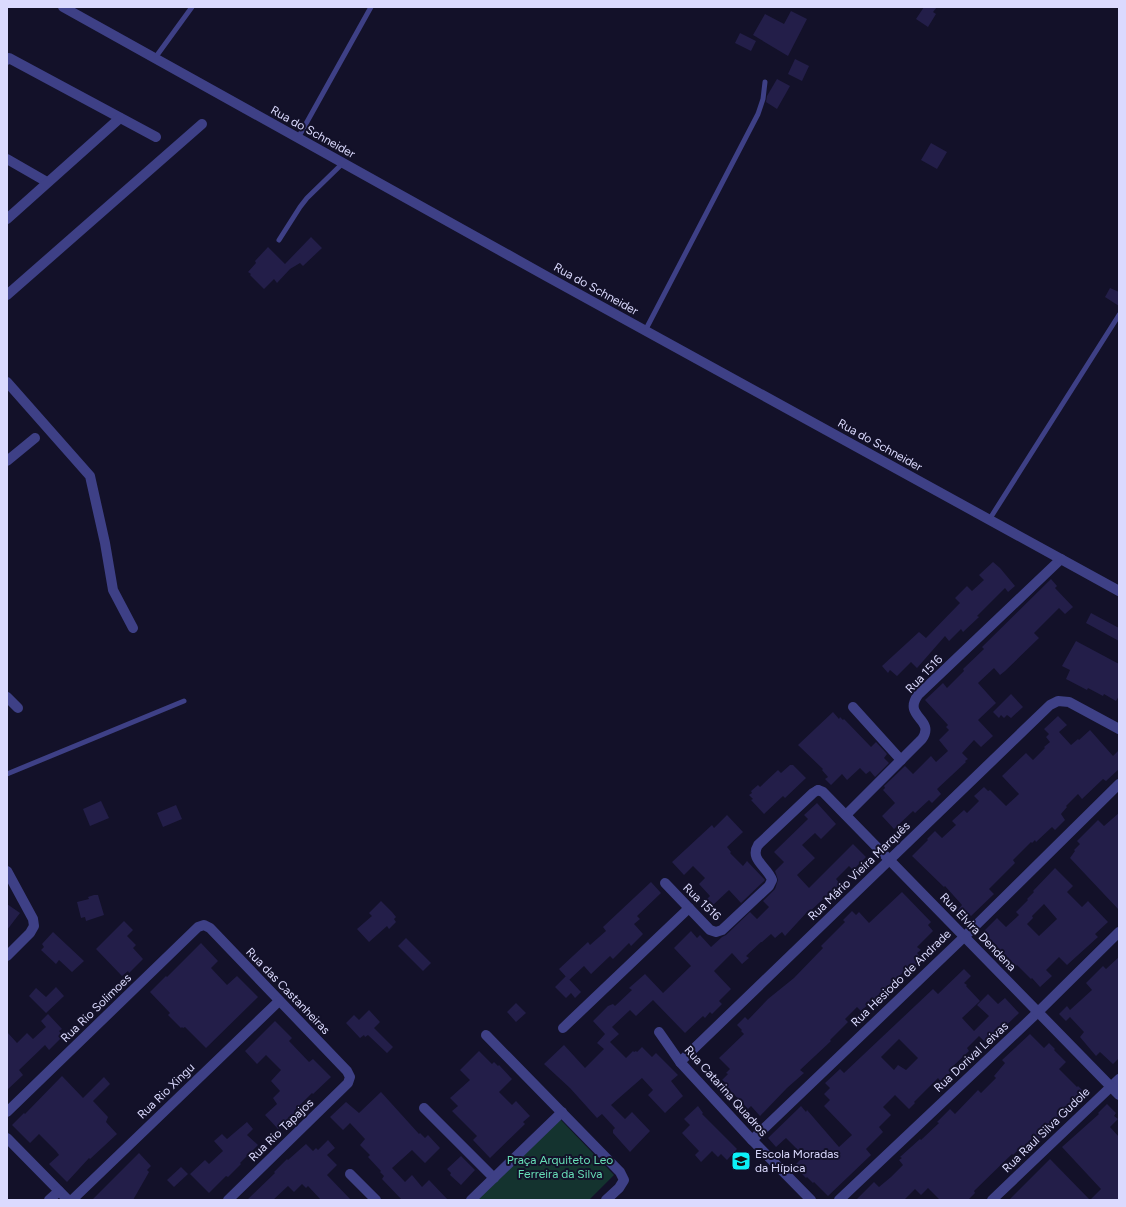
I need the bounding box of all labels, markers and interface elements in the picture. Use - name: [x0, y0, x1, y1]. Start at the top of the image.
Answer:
- street label: Rua do Schneider: [268, 103, 358, 161]
- street label: Rua do Schneider: [551, 260, 641, 318]
- street label: Rua do Schneider: [835, 416, 925, 474]
- street label: Rua 1516: [903, 652, 945, 696]
- street label: Rua Mário Vieira Marquês: [805, 818, 913, 923]
- street label: Rua 1516: [680, 881, 724, 923]
- street label: Rua Elvira Dendena: [937, 890, 1019, 974]
- street label: Rua Hesiodo de Andrade: [848, 926, 954, 1029]
- street label: Rua das Castanheiras: [243, 945, 333, 1037]
- street label: Rua Rio Solimoes: [58, 971, 134, 1045]
- street label: Rua Dorival Leivas: [931, 1019, 1011, 1095]
- street label: Rua Catarina Quadros: [682, 1043, 771, 1140]
- street label: Rua Rio Xingu: [134, 1060, 198, 1122]
- street label: Rua Raul Silva Gudole: [999, 1084, 1093, 1175]
- street label: Rua Rio Tapajos: [246, 1095, 317, 1164]
- place label: Escola Moradas da Hípica: [755, 1147, 839, 1175]
- school or university icon: Escola Moradas da Hípica: [730, 1150, 752, 1172]
- park label: Praça Arquiteto Leo Ferreira da Silva: [507, 1153, 613, 1181]

